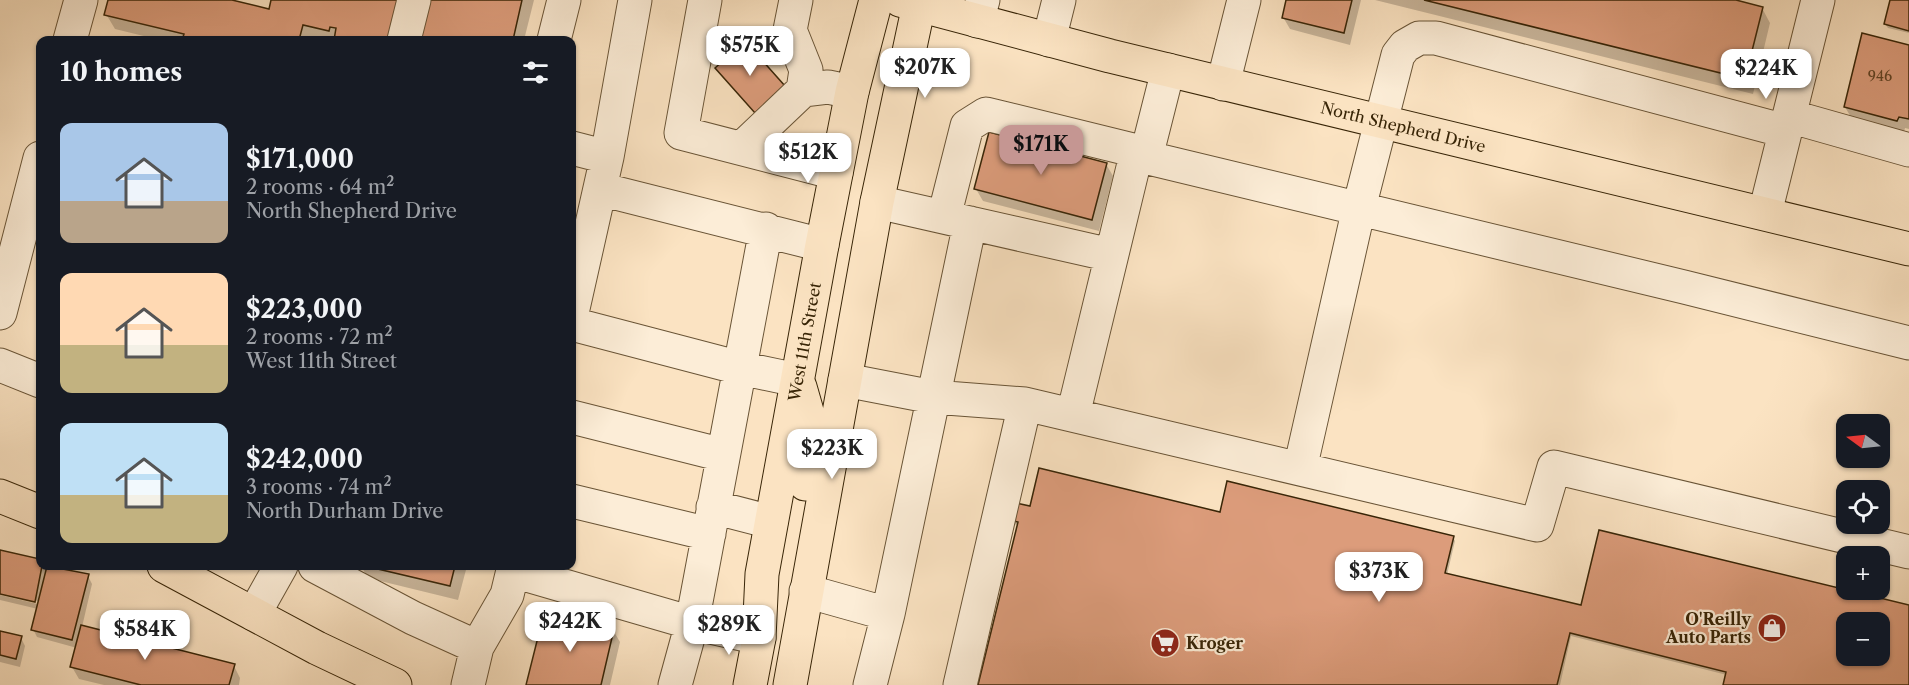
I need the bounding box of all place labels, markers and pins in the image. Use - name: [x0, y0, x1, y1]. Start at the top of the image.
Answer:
- pin: $575K: [708, 26, 792, 77]
- pin: $207K: [883, 48, 967, 99]
- pin: $224K: [1724, 49, 1808, 100]
- pin: $171K: [999, 125, 1083, 176]
- pin: $512K: [766, 133, 850, 184]
- pin: $223K: [790, 429, 874, 480]
- pin: $373K: [1337, 552, 1421, 603]
- pin: $242K: [528, 602, 612, 653]
- pin: $289K: [687, 605, 771, 656]
- place label: O'Reilly Auto Parts: [1665, 609, 1752, 647]
- pin: $584K: [103, 610, 187, 661]
- shop icon: O'Reilly Auto Parts: [1756, 612, 1788, 644]
- supermarket icon: Kroger: [1149, 627, 1181, 659]
- place label: Kroger: [1186, 633, 1243, 653]

